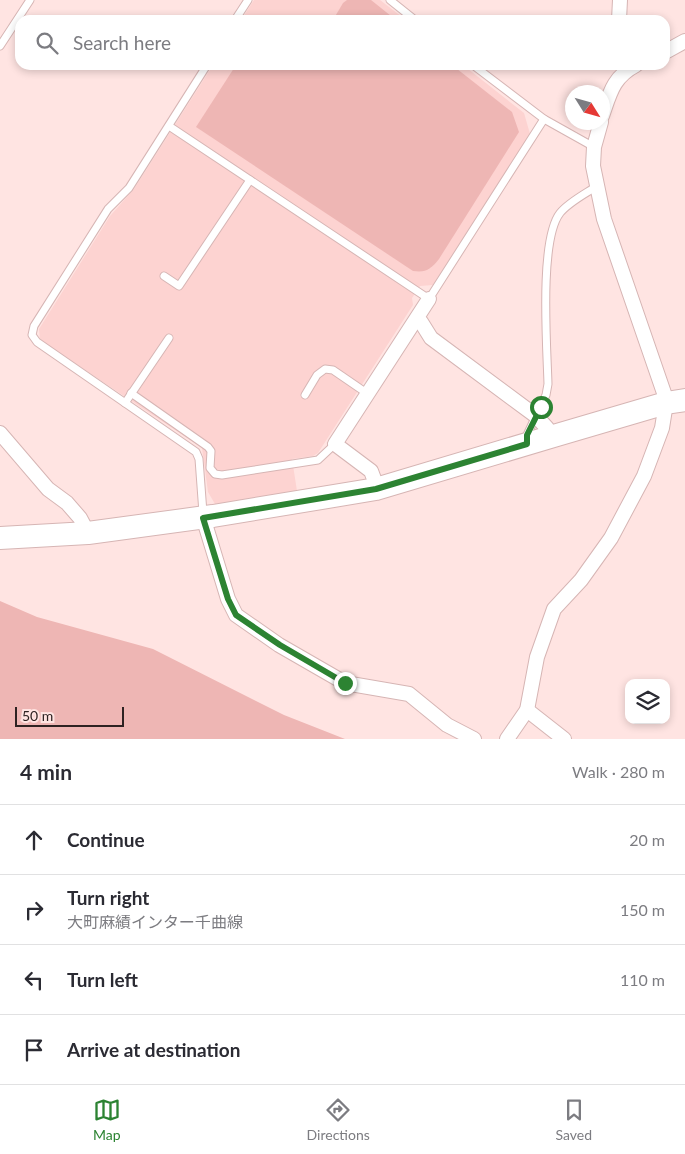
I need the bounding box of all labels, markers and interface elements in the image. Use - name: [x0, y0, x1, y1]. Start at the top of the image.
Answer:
- search box: [15, 15, 670, 70]
- icon: search: [33, 29, 61, 57]
- text: Search here: [73, 31, 171, 54]
- north arrow: [565, 85, 610, 130]
- route start: [530, 396, 553, 419]
- route end: [334, 672, 357, 695]
- map controls: [625, 679, 670, 724]
- button: layers: [625, 679, 670, 724]
- scale bar: [15, 704, 124, 727]
- text: 50 m: [22, 707, 53, 724]
- text: 4 min: [20, 759, 72, 784]
- text: Walk · 280 m: [572, 762, 665, 781]
- icon: ahead: [20, 826, 48, 854]
- text: Continue: [67, 828, 145, 851]
- text: 20 m: [629, 830, 665, 849]
- text: Turn right: [67, 886, 149, 909]
- icon: right: [20, 896, 48, 924]
- text: 150 m: [620, 900, 665, 919]
- text: 大町麻績インター千曲線: [67, 912, 243, 931]
- icon: left: [20, 966, 48, 994]
- text: Turn left: [67, 968, 138, 991]
- text: 110 m: [620, 970, 665, 989]
- icon: arrive: [20, 1036, 48, 1064]
- text: Arrive at destination: [67, 1038, 240, 1061]
- tab: Map: [93, 1096, 121, 1143]
- tab: Directions: [307, 1096, 370, 1143]
- tab: Saved: [556, 1096, 592, 1143]

